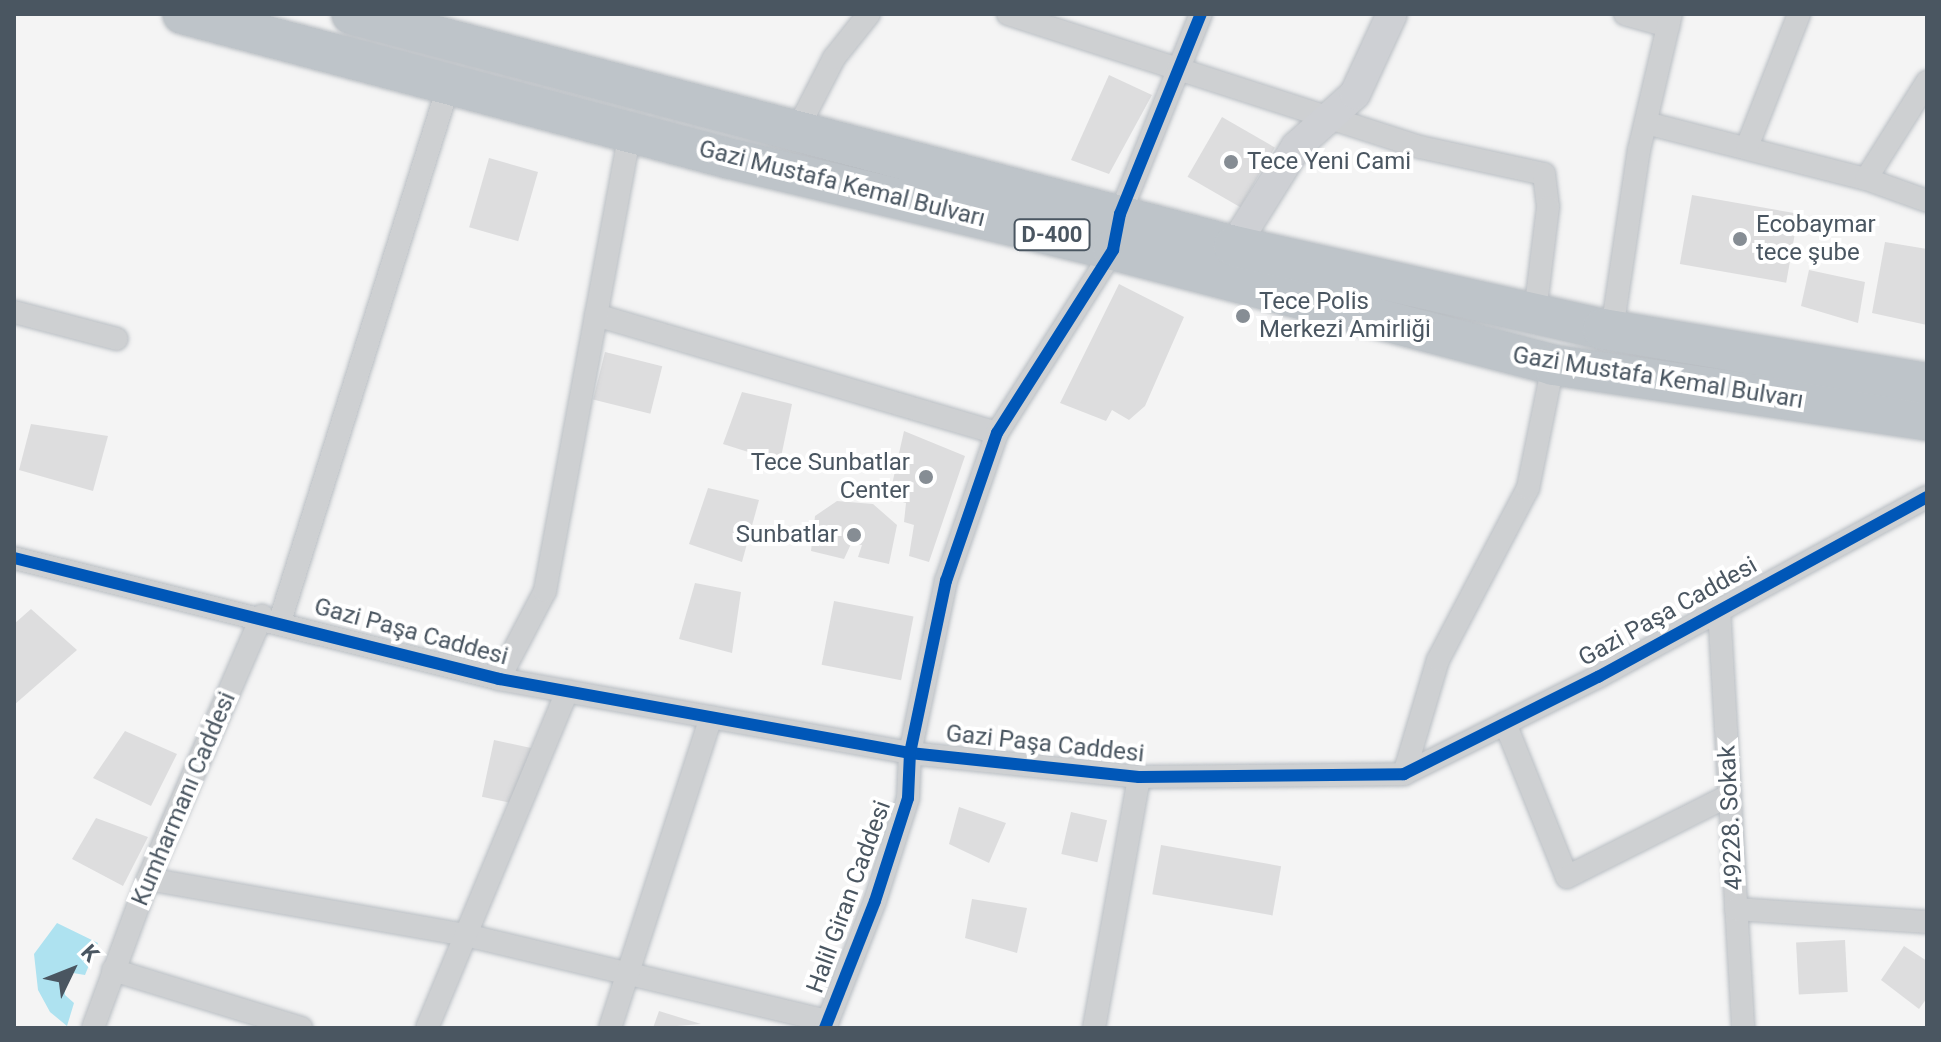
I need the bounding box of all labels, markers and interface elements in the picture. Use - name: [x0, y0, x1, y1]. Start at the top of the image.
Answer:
- street label: Gazi Mustafa Kemal Bulvarı: [696, 134, 988, 234]
- place label: Tece Yeni Cami: [1247, 148, 1411, 176]
- marker: Tece Yeni Cami: [1222, 153, 1240, 171]
- place label: Ecobaymar tece şube: [1756, 211, 1876, 267]
- road number: D-400: [1012, 217, 1092, 253]
- marker: Ecobaymar tece şube: [1731, 230, 1749, 248]
- place label: Tece Polis Merkezi Amirliği: [1259, 288, 1431, 344]
- marker: Tece Polis Merkezi Amirliği: [1234, 307, 1252, 325]
- street label: Gazi Mustafa Kemal Bulvarı: [1511, 341, 1805, 415]
- place label: Tece Sunbatlar Center: [751, 449, 910, 505]
- marker: Tece Sunbatlar Center: [917, 468, 935, 486]
- place label: Sunbatlar: [736, 521, 838, 549]
- marker: Sunbatlar: [845, 526, 863, 544]
- street label: Gazi Paşa Caddesi: [1574, 551, 1762, 673]
- street label: Gazi Paşa Caddesi: [311, 592, 511, 672]
- street label: Kumharmanı Caddesi: [126, 688, 242, 910]
- street label: Gazi Paşa Caddesi: [944, 719, 1146, 769]
- street label: 49228. Sokak: [1713, 745, 1749, 891]
- street label: Halil Giran Caddesi: [801, 797, 897, 997]
- north arrow: [32, 930, 112, 1010]
- text: K: [76, 940, 104, 967]

